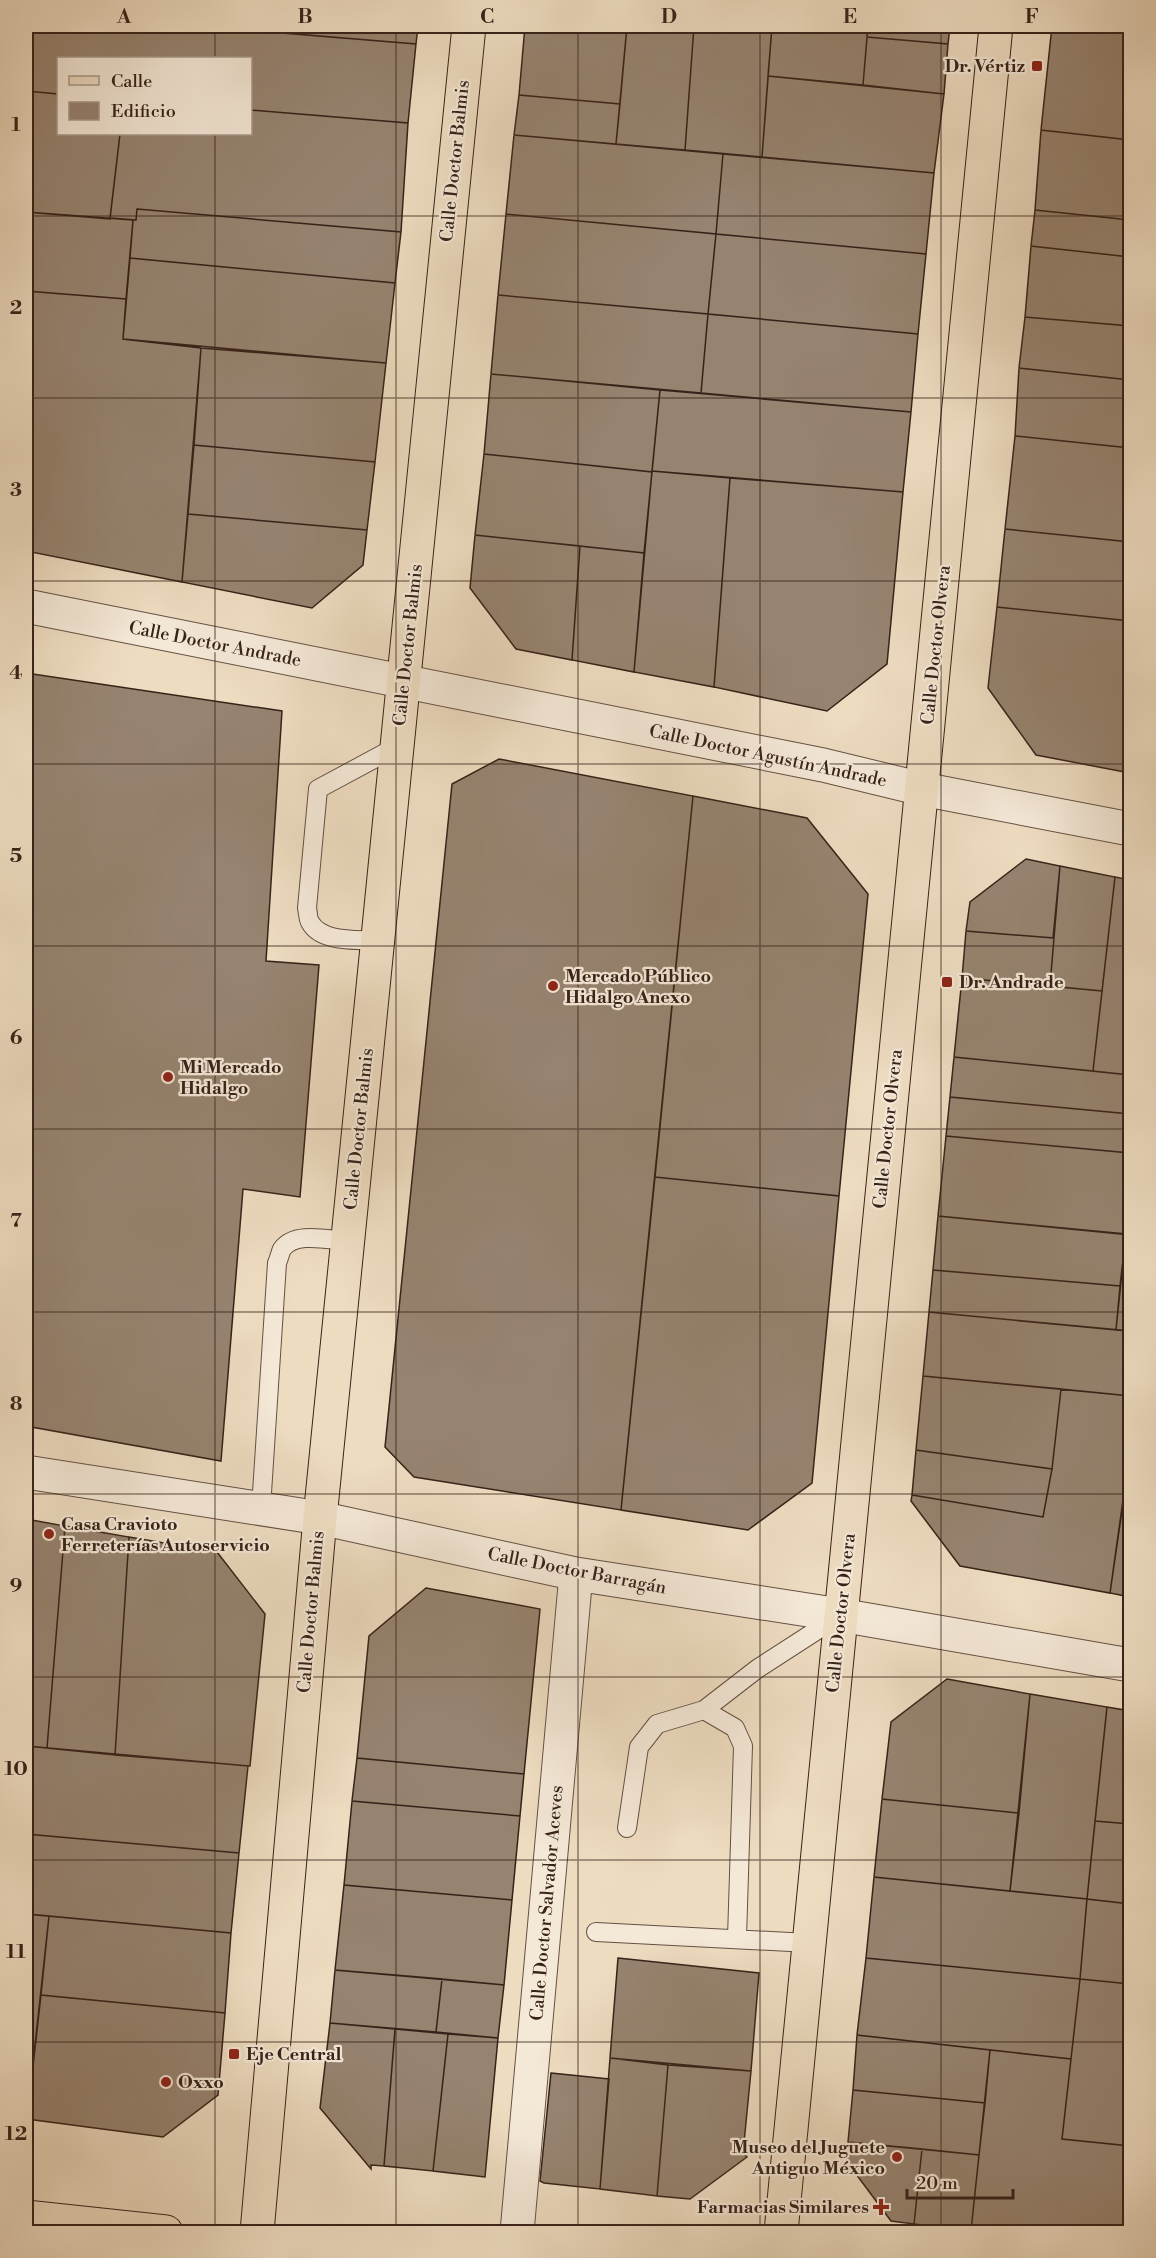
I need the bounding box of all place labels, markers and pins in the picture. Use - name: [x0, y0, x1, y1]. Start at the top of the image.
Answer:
- place label: Dr. Vértiz: [945, 55, 1025, 78]
- marker: Dr. Vértiz: [1030, 59, 1044, 73]
- place label: Mercado Público Hidalgo Anexo: [565, 965, 711, 1009]
- place label: Dr. Andrade: [959, 971, 1064, 994]
- marker: Dr. Andrade: [940, 975, 954, 989]
- marker: Mercado Público Hidalgo Anexo: [546, 979, 560, 993]
- place label: Mi Mercado Hidalgo: [180, 1056, 282, 1100]
- marker: Mi Mercado Hidalgo: [161, 1070, 175, 1084]
- place label: Casa Cravioto Ferreterías Autoservicio: [61, 1513, 270, 1557]
- marker: Casa Cravioto Ferreterías Autoservicio: [42, 1527, 56, 1541]
- place label: Eje Central: [246, 2043, 341, 2066]
- marker: Eje Central: [227, 2047, 241, 2061]
- place label: Oxxo: [178, 2071, 224, 2094]
- marker: Oxxo: [159, 2075, 173, 2089]
- place label: Museo del Juguete Antiguo México: [732, 2136, 885, 2180]
- marker: Museo del Juguete Antiguo México: [890, 2150, 904, 2164]
- place label: Farmacias Similares: [697, 2196, 869, 2219]
- marker: Farmacias Similares: [874, 2200, 888, 2214]

